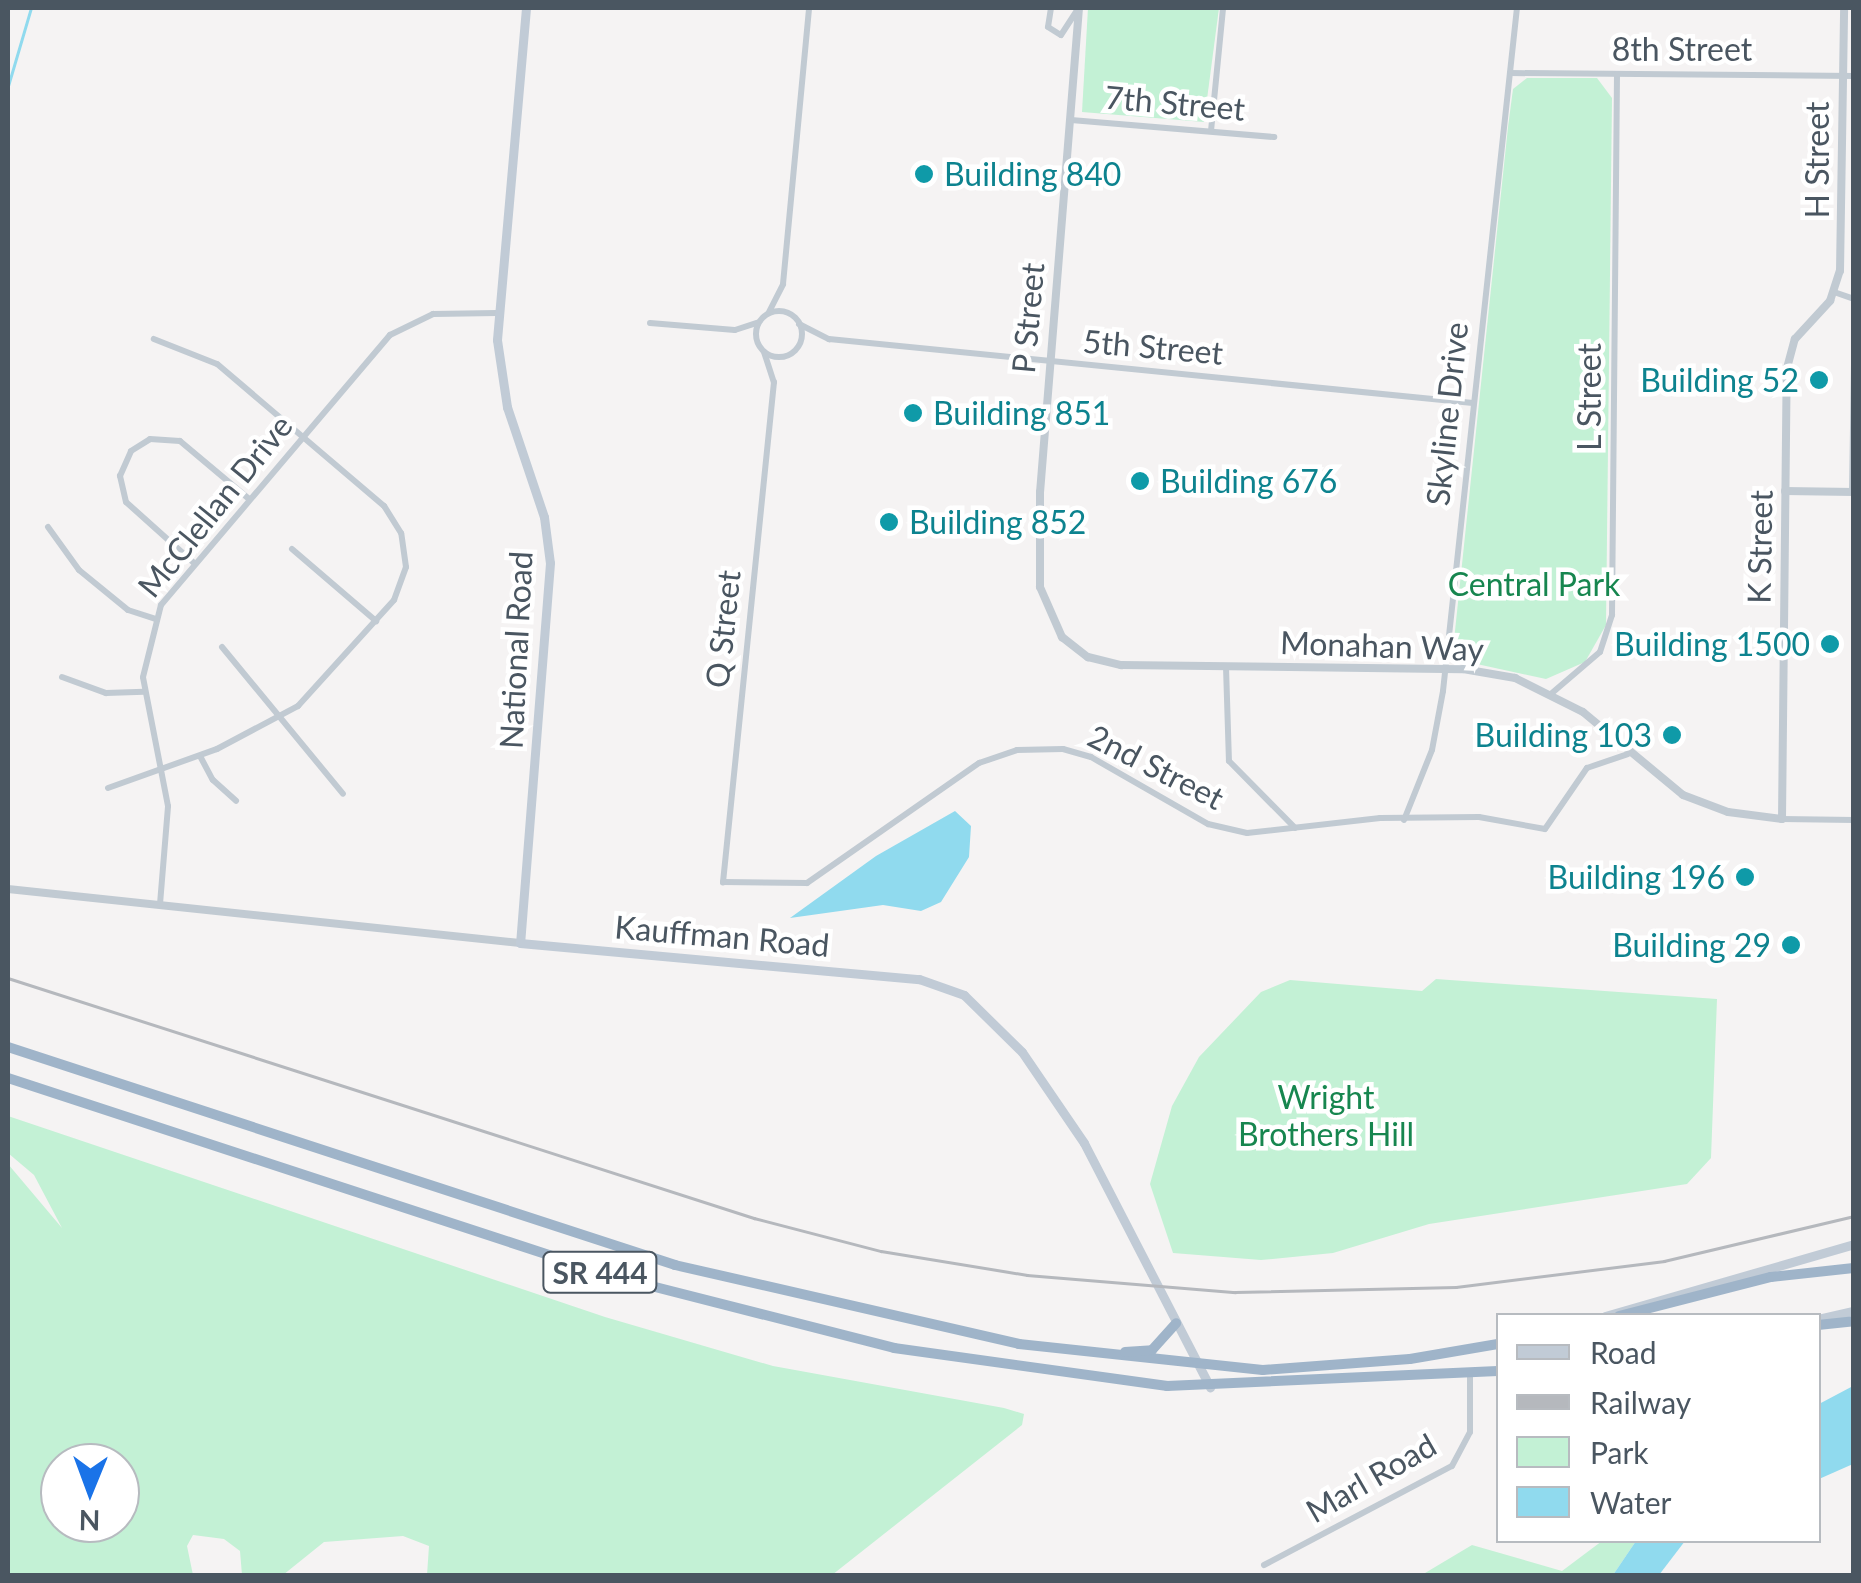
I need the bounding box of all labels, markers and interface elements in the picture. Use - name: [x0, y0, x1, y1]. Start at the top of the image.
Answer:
- street label: 8th Street: [1612, 30, 1752, 68]
- street label: 7th Street: [1103, 78, 1247, 128]
- street label: H Street: [1798, 102, 1836, 218]
- place label: Building 840: [944, 155, 1121, 193]
- marker: Building 840: [913, 163, 935, 185]
- street label: P Street: [1004, 261, 1052, 375]
- street label: Skyline Drive: [1418, 320, 1476, 508]
- street label: 5th Street: [1081, 322, 1225, 372]
- street label: L Street: [1570, 343, 1608, 451]
- place label: Building 52: [1640, 361, 1799, 399]
- marker: Building 52: [1808, 369, 1830, 391]
- place label: Building 851: [933, 394, 1110, 432]
- marker: Building 851: [902, 402, 924, 424]
- street label: McClellan Drive: [130, 407, 300, 605]
- place label: Building 676: [1160, 462, 1337, 500]
- marker: Building 676: [1129, 470, 1151, 492]
- street label: K Street: [1740, 490, 1780, 604]
- place label: Building 852: [909, 503, 1086, 541]
- marker: Building 852: [878, 511, 900, 533]
- street label: National Road: [492, 550, 540, 750]
- park label: Central Park: [1448, 565, 1620, 603]
- street label: Q Street: [698, 568, 748, 690]
- street label: Monahan Way: [1279, 623, 1485, 669]
- place label: Building 1500: [1614, 625, 1810, 663]
- marker: Building 1500: [1819, 633, 1841, 655]
- place label: Building 103: [1475, 716, 1652, 754]
- street label: 2nd Street: [1082, 717, 1230, 817]
- marker: Building 103: [1661, 724, 1683, 746]
- place label: Building 196: [1548, 858, 1725, 896]
- marker: Building 196: [1734, 866, 1756, 888]
- street label: Kauffman Road: [613, 907, 831, 965]
- place label: Building 29: [1612, 926, 1771, 964]
- marker: Building 29: [1780, 934, 1802, 956]
- park label: Wright Brothers Hill: [1238, 1079, 1414, 1154]
- road number: SR 444: [540, 1247, 660, 1297]
- legend: [1496, 1313, 1821, 1543]
- text: Road: [1590, 1334, 1657, 1370]
- text: Railway: [1590, 1384, 1691, 1420]
- street label: Marl Road: [1299, 1425, 1443, 1531]
- text: Park: [1590, 1434, 1649, 1470]
- north arrow: [40, 1443, 140, 1543]
- text: Water: [1590, 1484, 1672, 1520]
- text: N: [78, 1504, 101, 1538]

